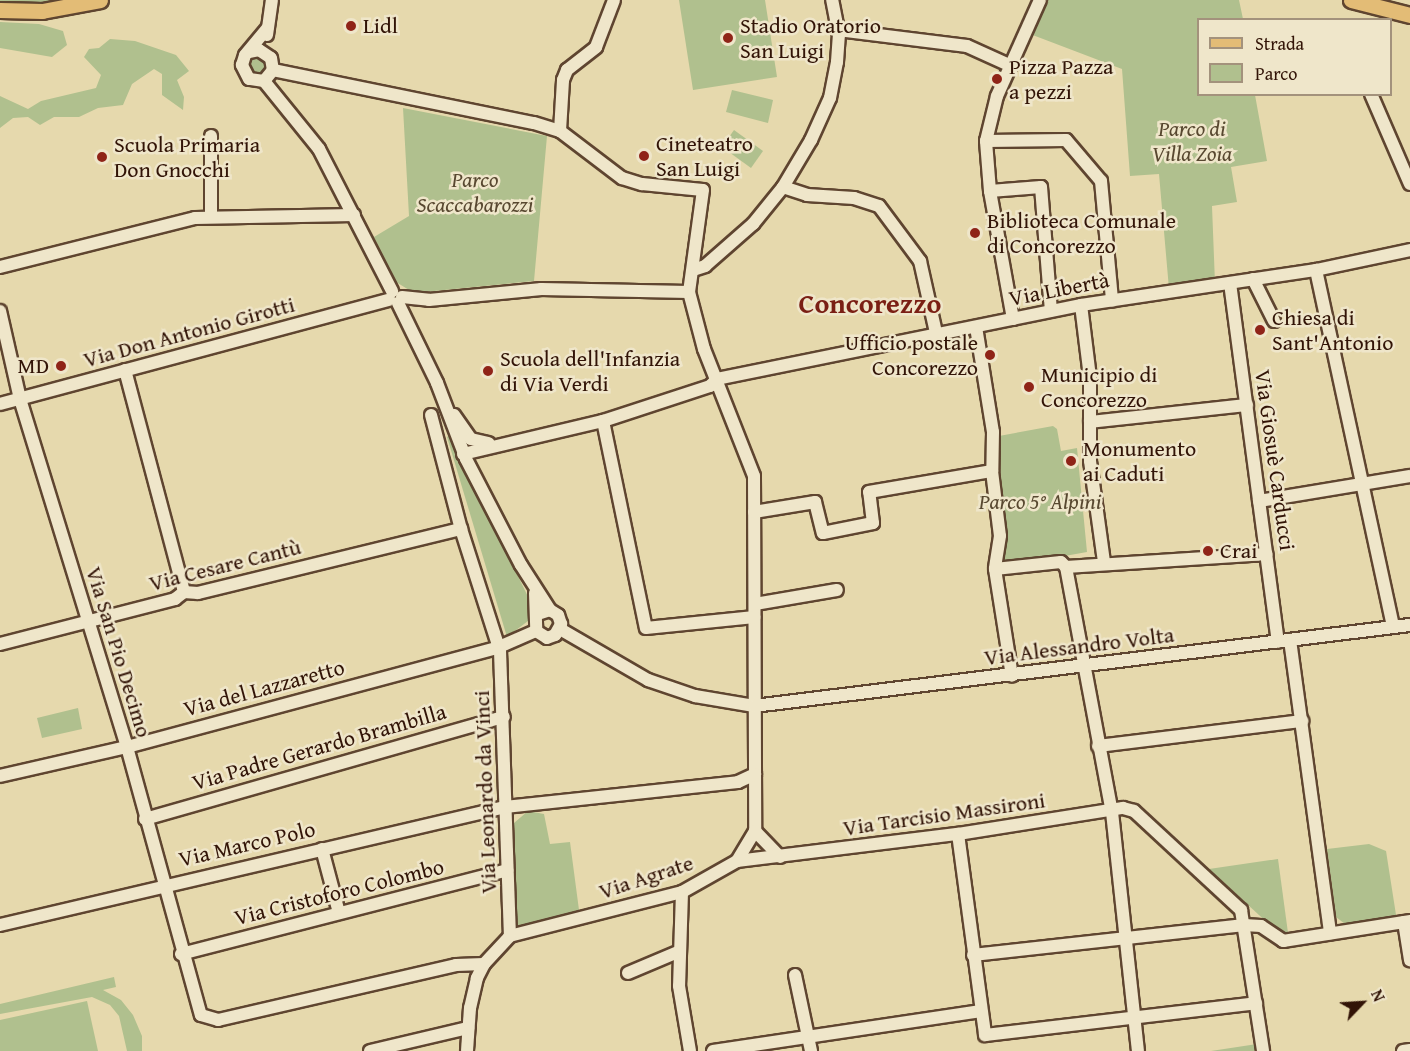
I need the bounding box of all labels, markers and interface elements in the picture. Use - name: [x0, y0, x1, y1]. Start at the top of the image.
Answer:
- place label: Stadio Oratorio San Luigi: [740, 12, 881, 63]
- place label: Lidl: [363, 13, 398, 39]
- legend: [1197, 18, 1392, 96]
- marker: Lidl: [344, 19, 358, 33]
- text: Strada: [1255, 30, 1304, 57]
- marker: Stadio Oratorio San Luigi: [721, 31, 735, 45]
- place label: Pizza Pazza a pezzi: [1009, 53, 1113, 104]
- text: Parco: [1255, 60, 1298, 87]
- marker: Pizza Pazza a pezzi: [990, 72, 1004, 86]
- park label: Parco di Villa Zoia: [1152, 115, 1232, 166]
- place label: Cineteatro San Luigi: [656, 130, 753, 182]
- place label: Scuola Primaria Don Gnocchi: [114, 131, 260, 182]
- marker: Cineteatro San Luigi: [637, 149, 651, 163]
- marker: Scuola Primaria Don Gnocchi: [95, 150, 109, 164]
- park label: Parco Scaccabarozzi: [416, 166, 534, 218]
- place label: Biblioteca Comunale di Concorezzo: [987, 207, 1176, 258]
- marker: Biblioteca Comunale di Concorezzo: [968, 226, 982, 240]
- street label: Via Libertà: [1007, 266, 1111, 312]
- district label: Concorezzo: [799, 286, 941, 320]
- street label: Via Don Antonio Girotti: [80, 291, 298, 373]
- place label: Chiesa di Sant'Antonio: [1272, 304, 1393, 356]
- marker: Chiesa di Sant'Antonio: [1253, 323, 1267, 337]
- place label: Ufficio postale Concorezzo: [845, 329, 978, 380]
- place label: Scuola dell'Infanzia di Via Verdi: [500, 345, 680, 396]
- marker: Ufficio postale Concorezzo: [983, 348, 997, 362]
- place label: MD: [18, 353, 49, 379]
- marker: MD: [54, 359, 68, 373]
- place label: Municipio di Concorezzo: [1041, 361, 1157, 412]
- marker: Scuola dell'Infanzia di Via Verdi: [481, 364, 495, 378]
- street label: Via Giosuè Carducci: [1249, 368, 1301, 552]
- marker: Municipio di Concorezzo: [1022, 380, 1036, 394]
- place label: Monumento ai Caduti: [1083, 435, 1196, 487]
- marker: Monumento ai Caduti: [1064, 454, 1078, 468]
- park label: Parco 5° Alpini: [979, 489, 1101, 515]
- street label: Via Cesare Cantù: [146, 533, 304, 597]
- place label: Crai: [1220, 538, 1257, 564]
- marker: Crai: [1201, 544, 1215, 558]
- street label: Via San Pio Decimo: [80, 563, 158, 741]
- street label: Via Alessandro Volta: [983, 621, 1175, 671]
- street label: Via del Lazzaretto: [181, 654, 347, 722]
- street label: Via Leonardo da Vinci: [468, 690, 502, 894]
- street label: Via Padre Gerardo Brambilla: [189, 698, 449, 796]
- street label: Via Tarcisio Massironi: [841, 787, 1047, 841]
- street label: Via Marco Polo: [176, 815, 318, 873]
- street label: Via Agrate: [596, 849, 696, 905]
- street label: Via Cristoforo Colombo: [231, 853, 447, 931]
- north arrow: [1332, 973, 1392, 1033]
- text: N: [1365, 985, 1391, 1005]

